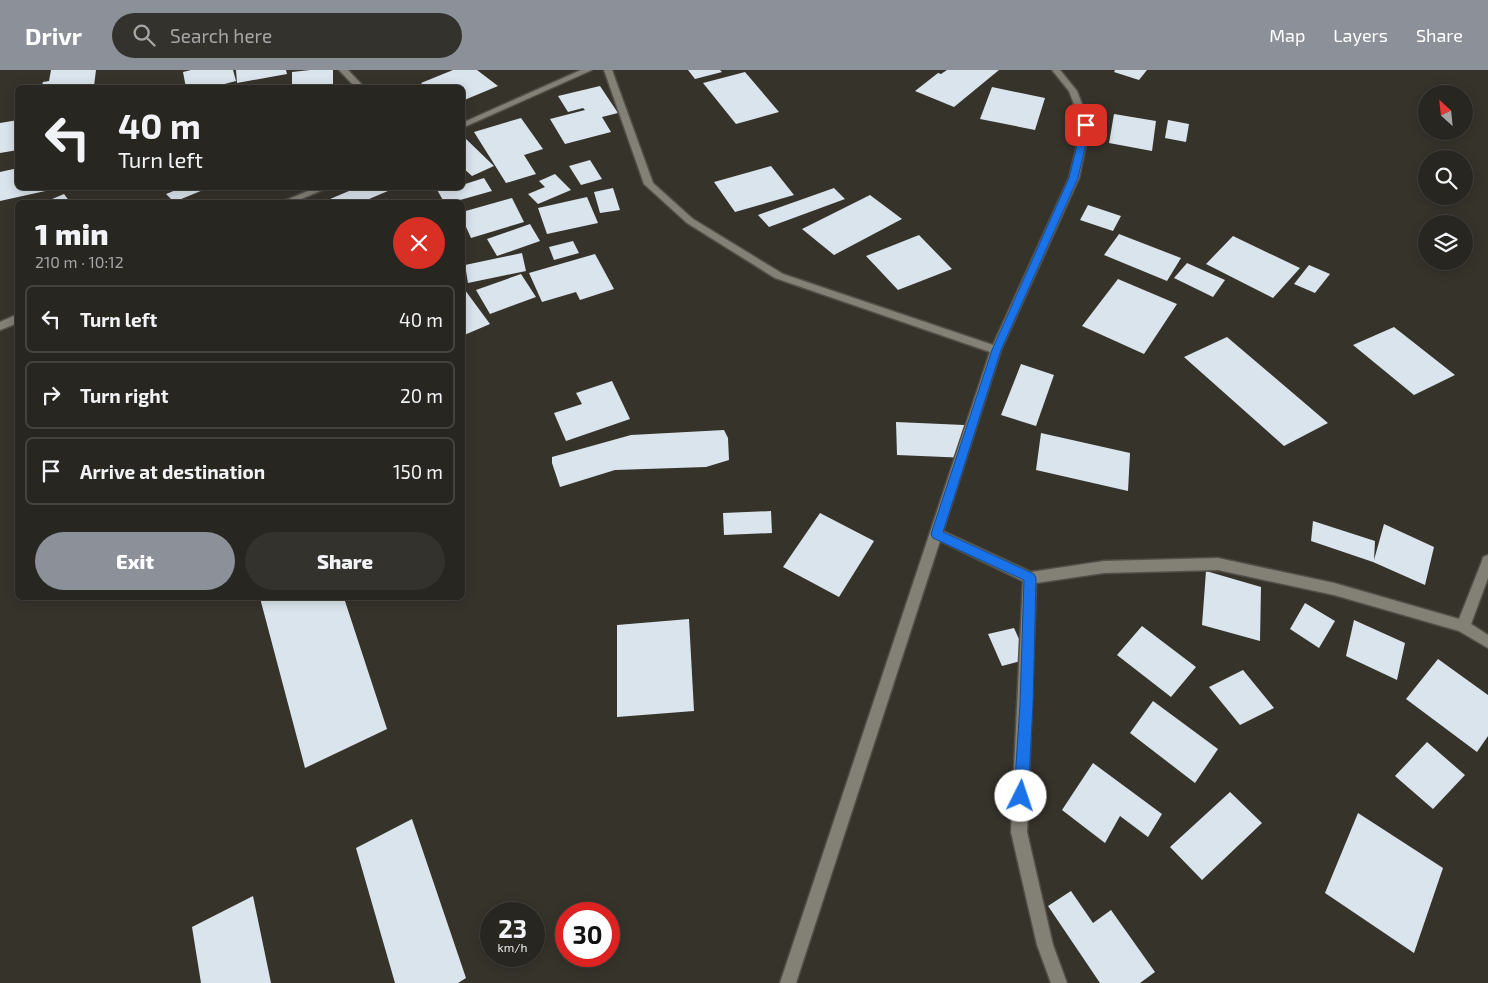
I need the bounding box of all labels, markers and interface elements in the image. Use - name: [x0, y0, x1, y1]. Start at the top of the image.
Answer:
- search box: [112, 13, 462, 58]
- text: Drivr: [25, 21, 82, 50]
- icon: search: [130, 21, 158, 49]
- text: Search here: [170, 24, 272, 47]
- text: Map: [1269, 24, 1305, 46]
- text: Layers: [1333, 24, 1388, 46]
- text: Share: [1416, 24, 1463, 46]
- north arrow: [1418, 85, 1472, 140]
- map controls: [1418, 85, 1473, 270]
- text: 40 m: [118, 104, 201, 146]
- pin: [1065, 104, 1107, 146]
- icon: left: [35, 105, 100, 170]
- icon: arrive: [1072, 111, 1100, 139]
- text: Turn left: [118, 146, 203, 172]
- button: search: [1418, 150, 1473, 205]
- text: 1 min: [35, 215, 109, 251]
- button: layers: [1418, 215, 1473, 270]
- button: close: [393, 217, 445, 269]
- text: 210 m · 10:12: [35, 252, 124, 271]
- icon: left: [37, 305, 65, 333]
- text: Turn left: [80, 308, 157, 331]
- text: 40 m: [399, 308, 443, 331]
- icon: right: [37, 381, 65, 409]
- text: Turn right: [80, 384, 168, 407]
- text: 20 m: [400, 384, 443, 407]
- icon: arrive: [37, 457, 65, 485]
- text: Arrive at destination: [80, 460, 265, 483]
- text: 150 m: [393, 460, 443, 483]
- button: Exit: [35, 532, 235, 590]
- button: Share: [245, 532, 445, 590]
- position arrow: [994, 769, 1046, 821]
- speed limit sign: 30: [555, 902, 620, 967]
- text: 23: [498, 913, 527, 943]
- text: km/h: [498, 940, 527, 954]

